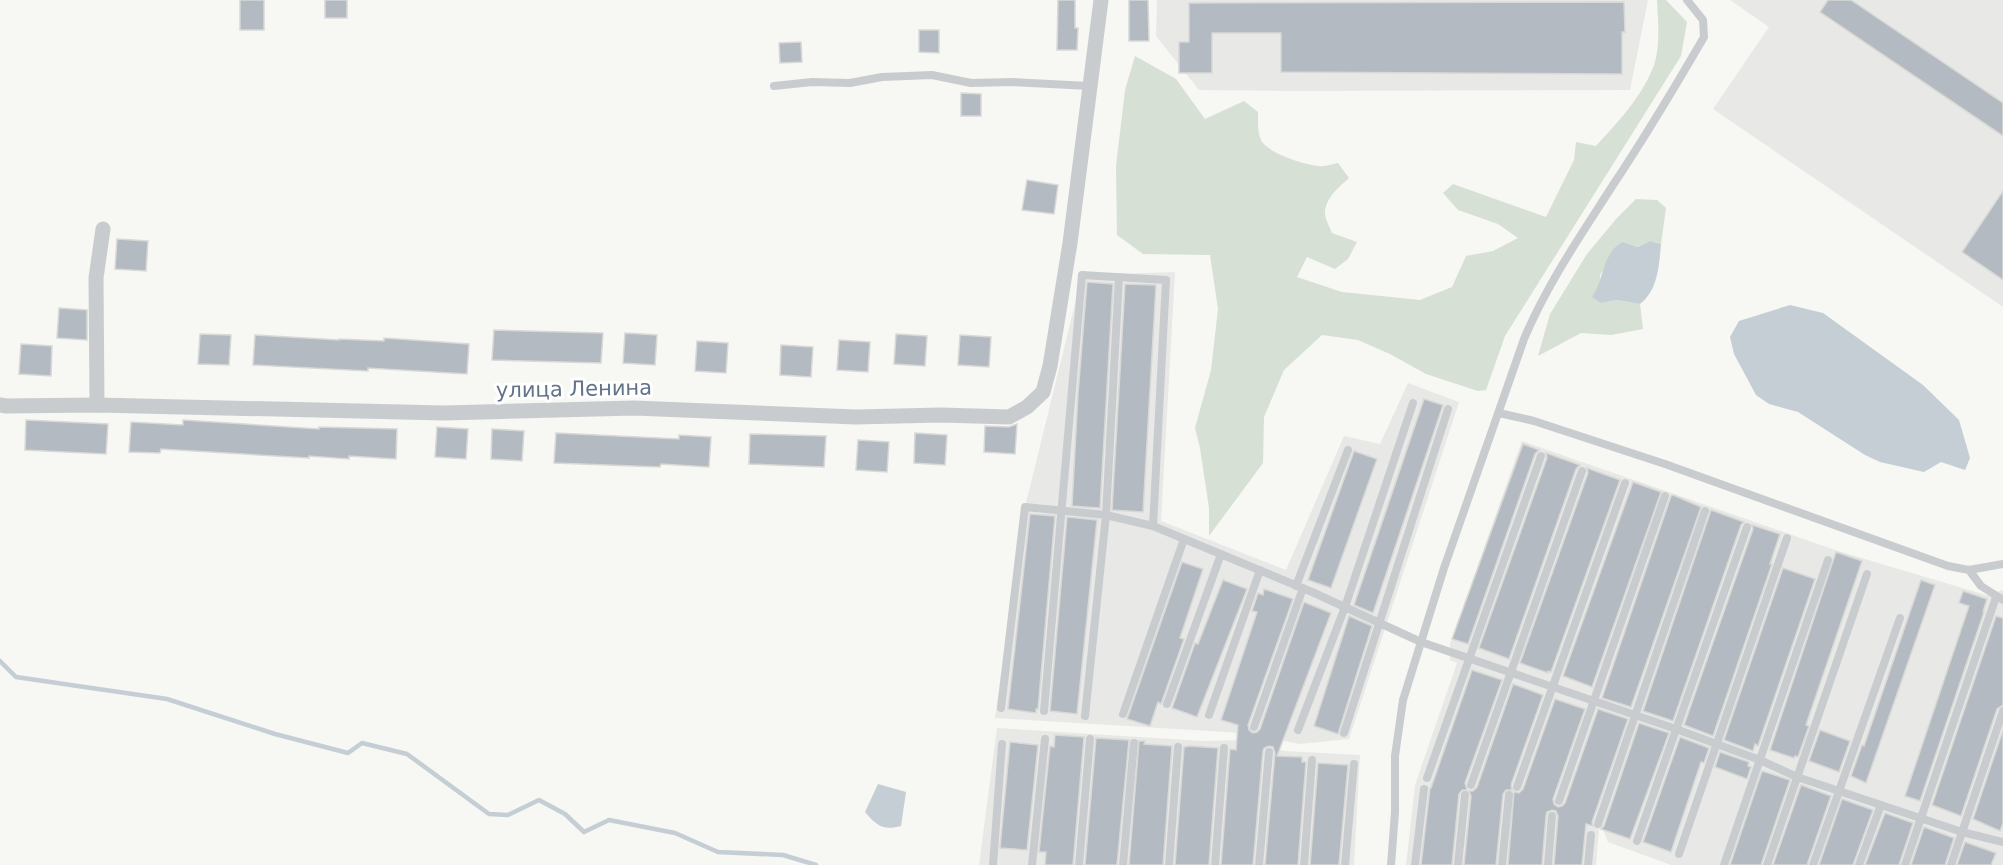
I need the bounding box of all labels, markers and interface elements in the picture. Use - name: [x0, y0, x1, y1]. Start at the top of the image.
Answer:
- street label: улица Ленина: [496, 376, 652, 402]

